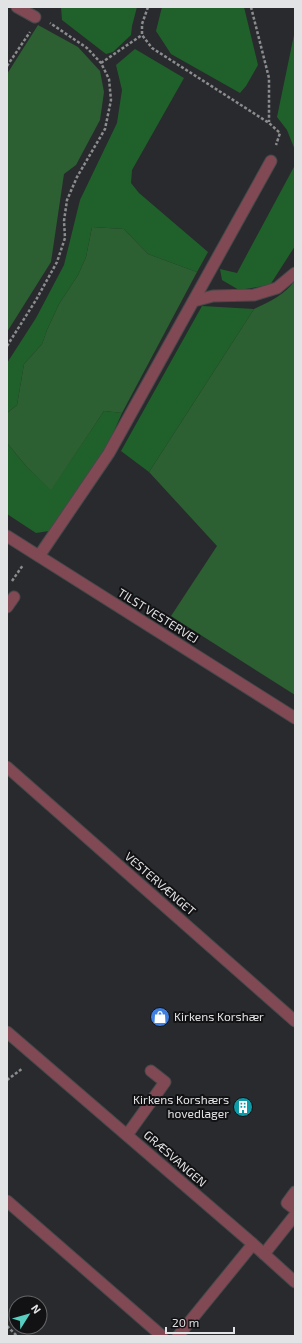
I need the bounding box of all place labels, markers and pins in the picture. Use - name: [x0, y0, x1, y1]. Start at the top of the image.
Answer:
- shop icon: Kirkens Korshær: [149, 1006, 171, 1028]
- place label: Kirkens Korshær: [174, 1009, 264, 1023]
- place label: Kirkens Korshærs hovedlager: [133, 1092, 229, 1120]
- building icon: Kirkens Korshærs hovedlager: [232, 1096, 254, 1118]

